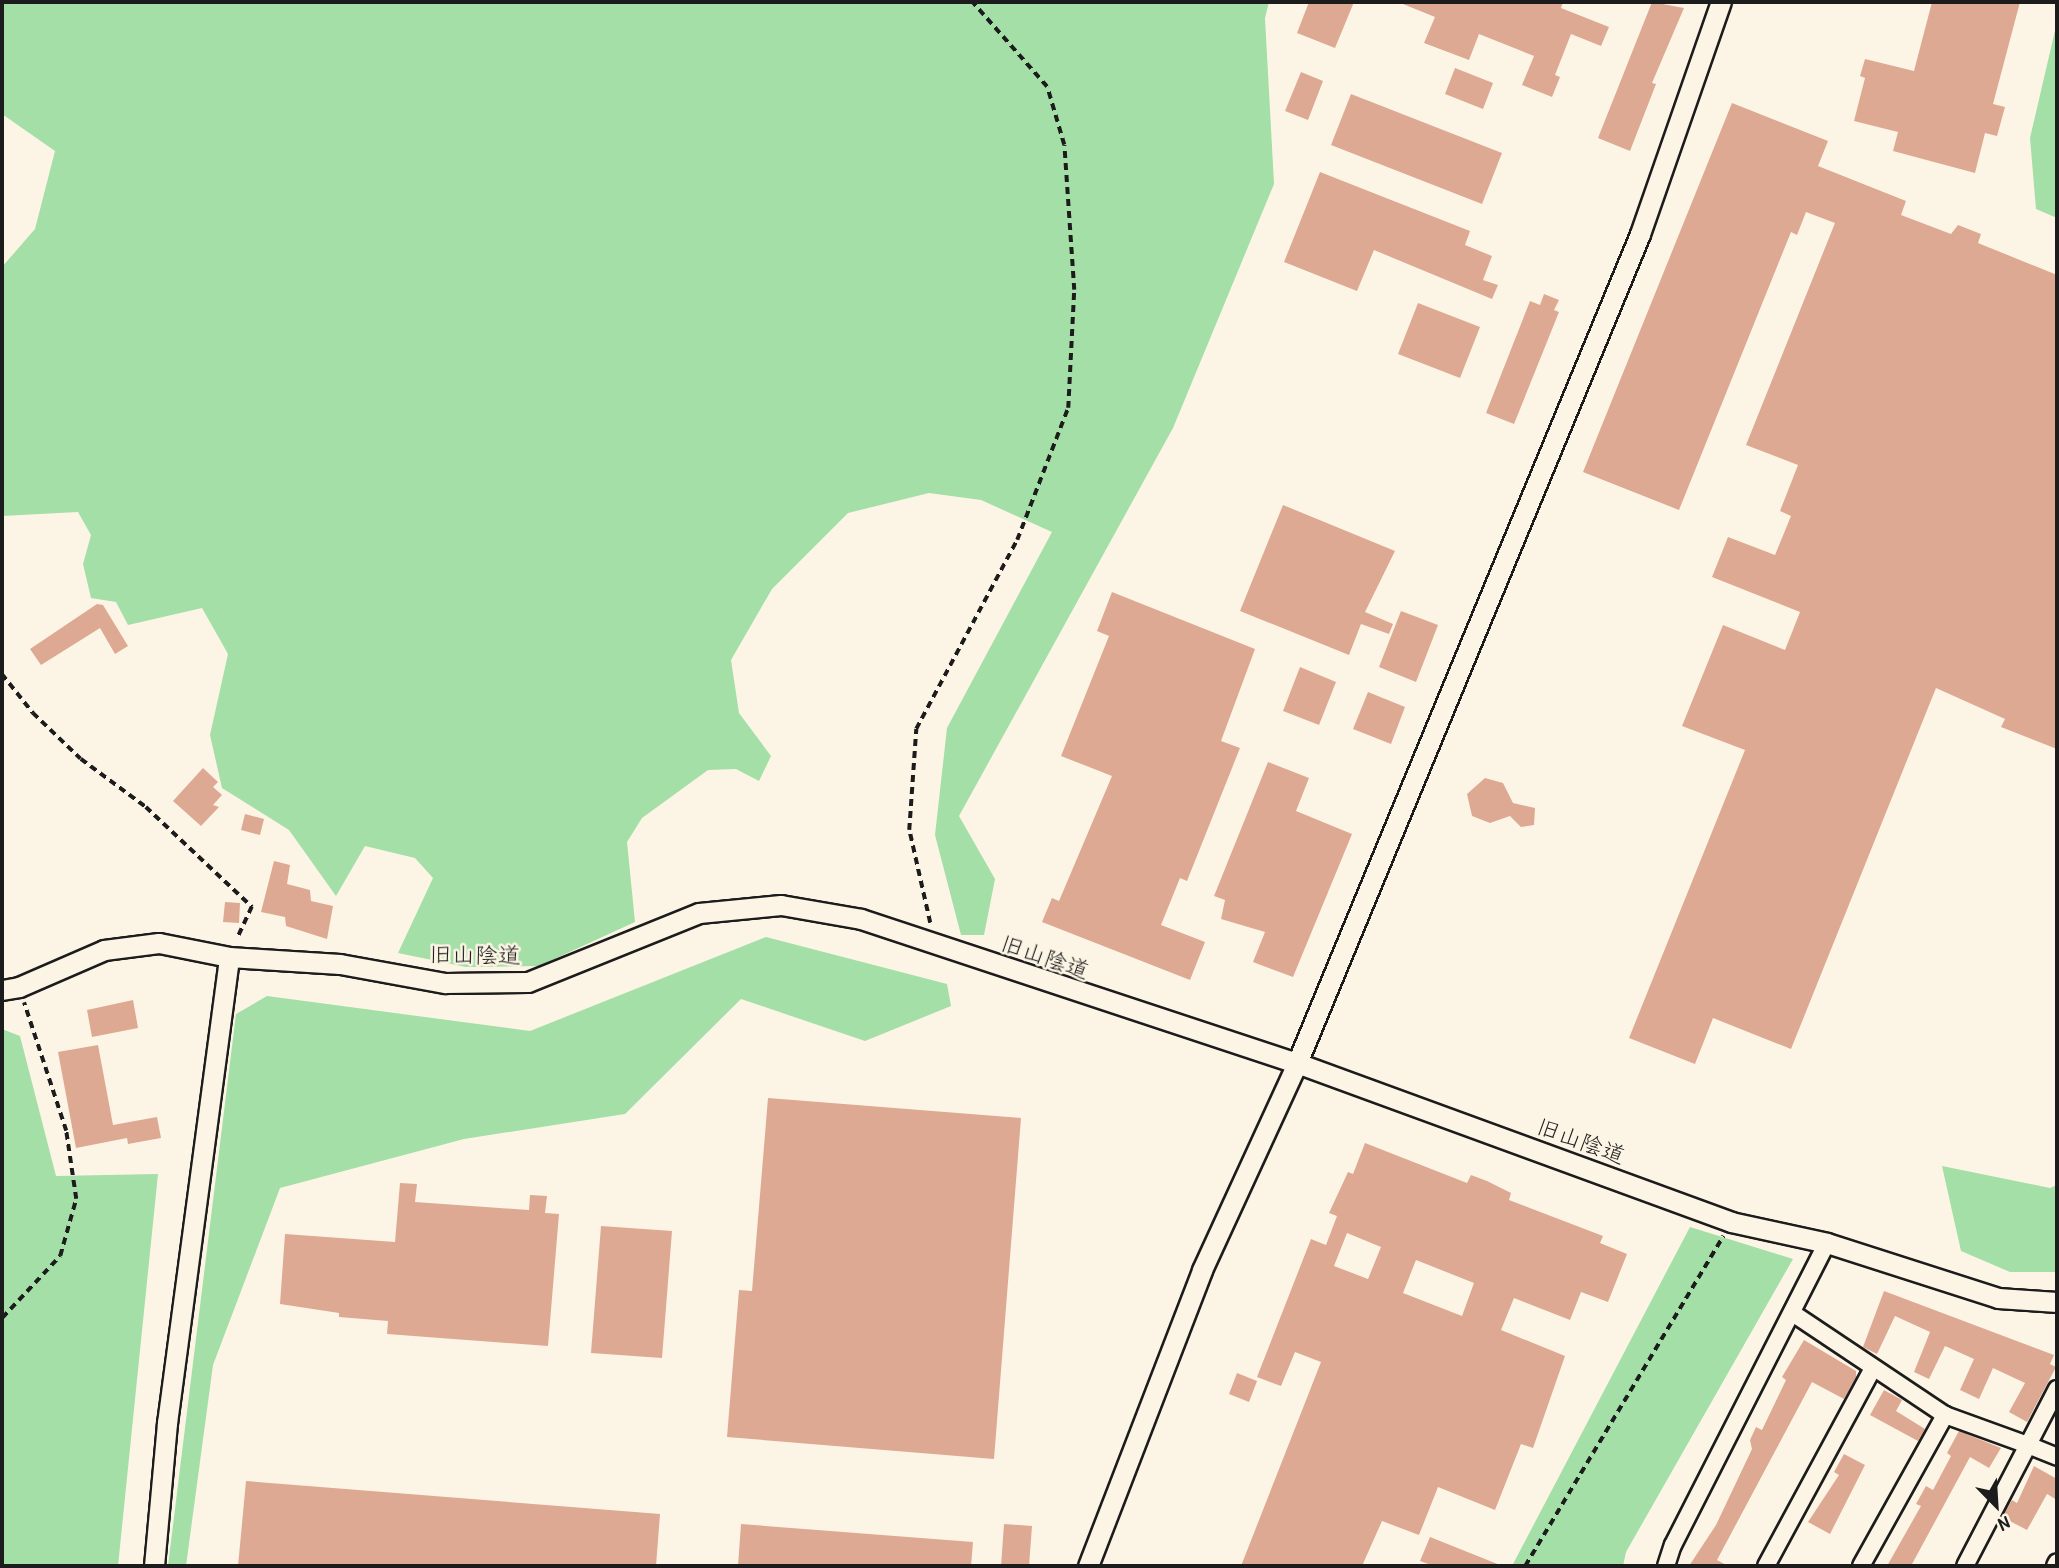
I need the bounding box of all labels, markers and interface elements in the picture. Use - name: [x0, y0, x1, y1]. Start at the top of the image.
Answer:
- street label: 旧山陰道: [997, 929, 1093, 985]
- street label: 旧山陰道: [429, 940, 521, 970]
- street label: 旧山陰道: [1533, 1112, 1629, 1170]
- north arrow: [1961, 1470, 2031, 1540]
- text: N: [1995, 1510, 2014, 1538]

